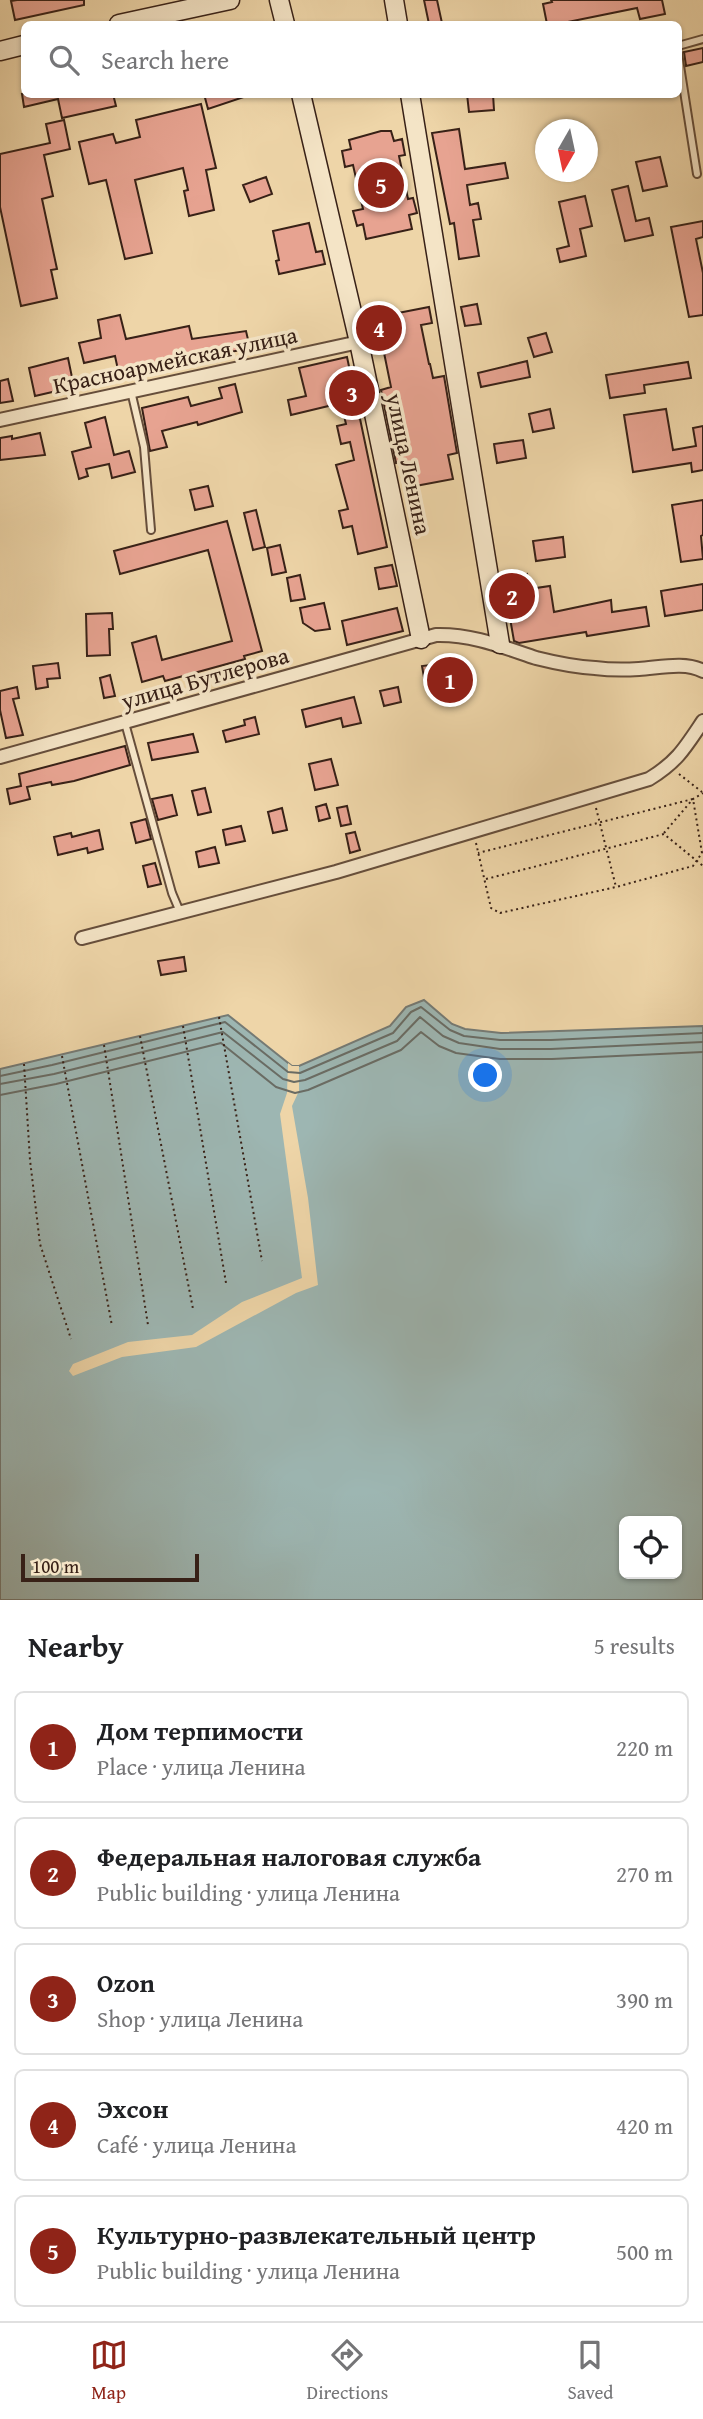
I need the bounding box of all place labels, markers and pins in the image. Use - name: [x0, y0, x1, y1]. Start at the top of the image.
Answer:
- pin: 5: [358, 159, 404, 211]
- pin: 4: [356, 302, 402, 354]
- pin: 3: [329, 367, 375, 419]
- pin: 2: [489, 570, 535, 622]
- pin: 1: [427, 654, 473, 706]

